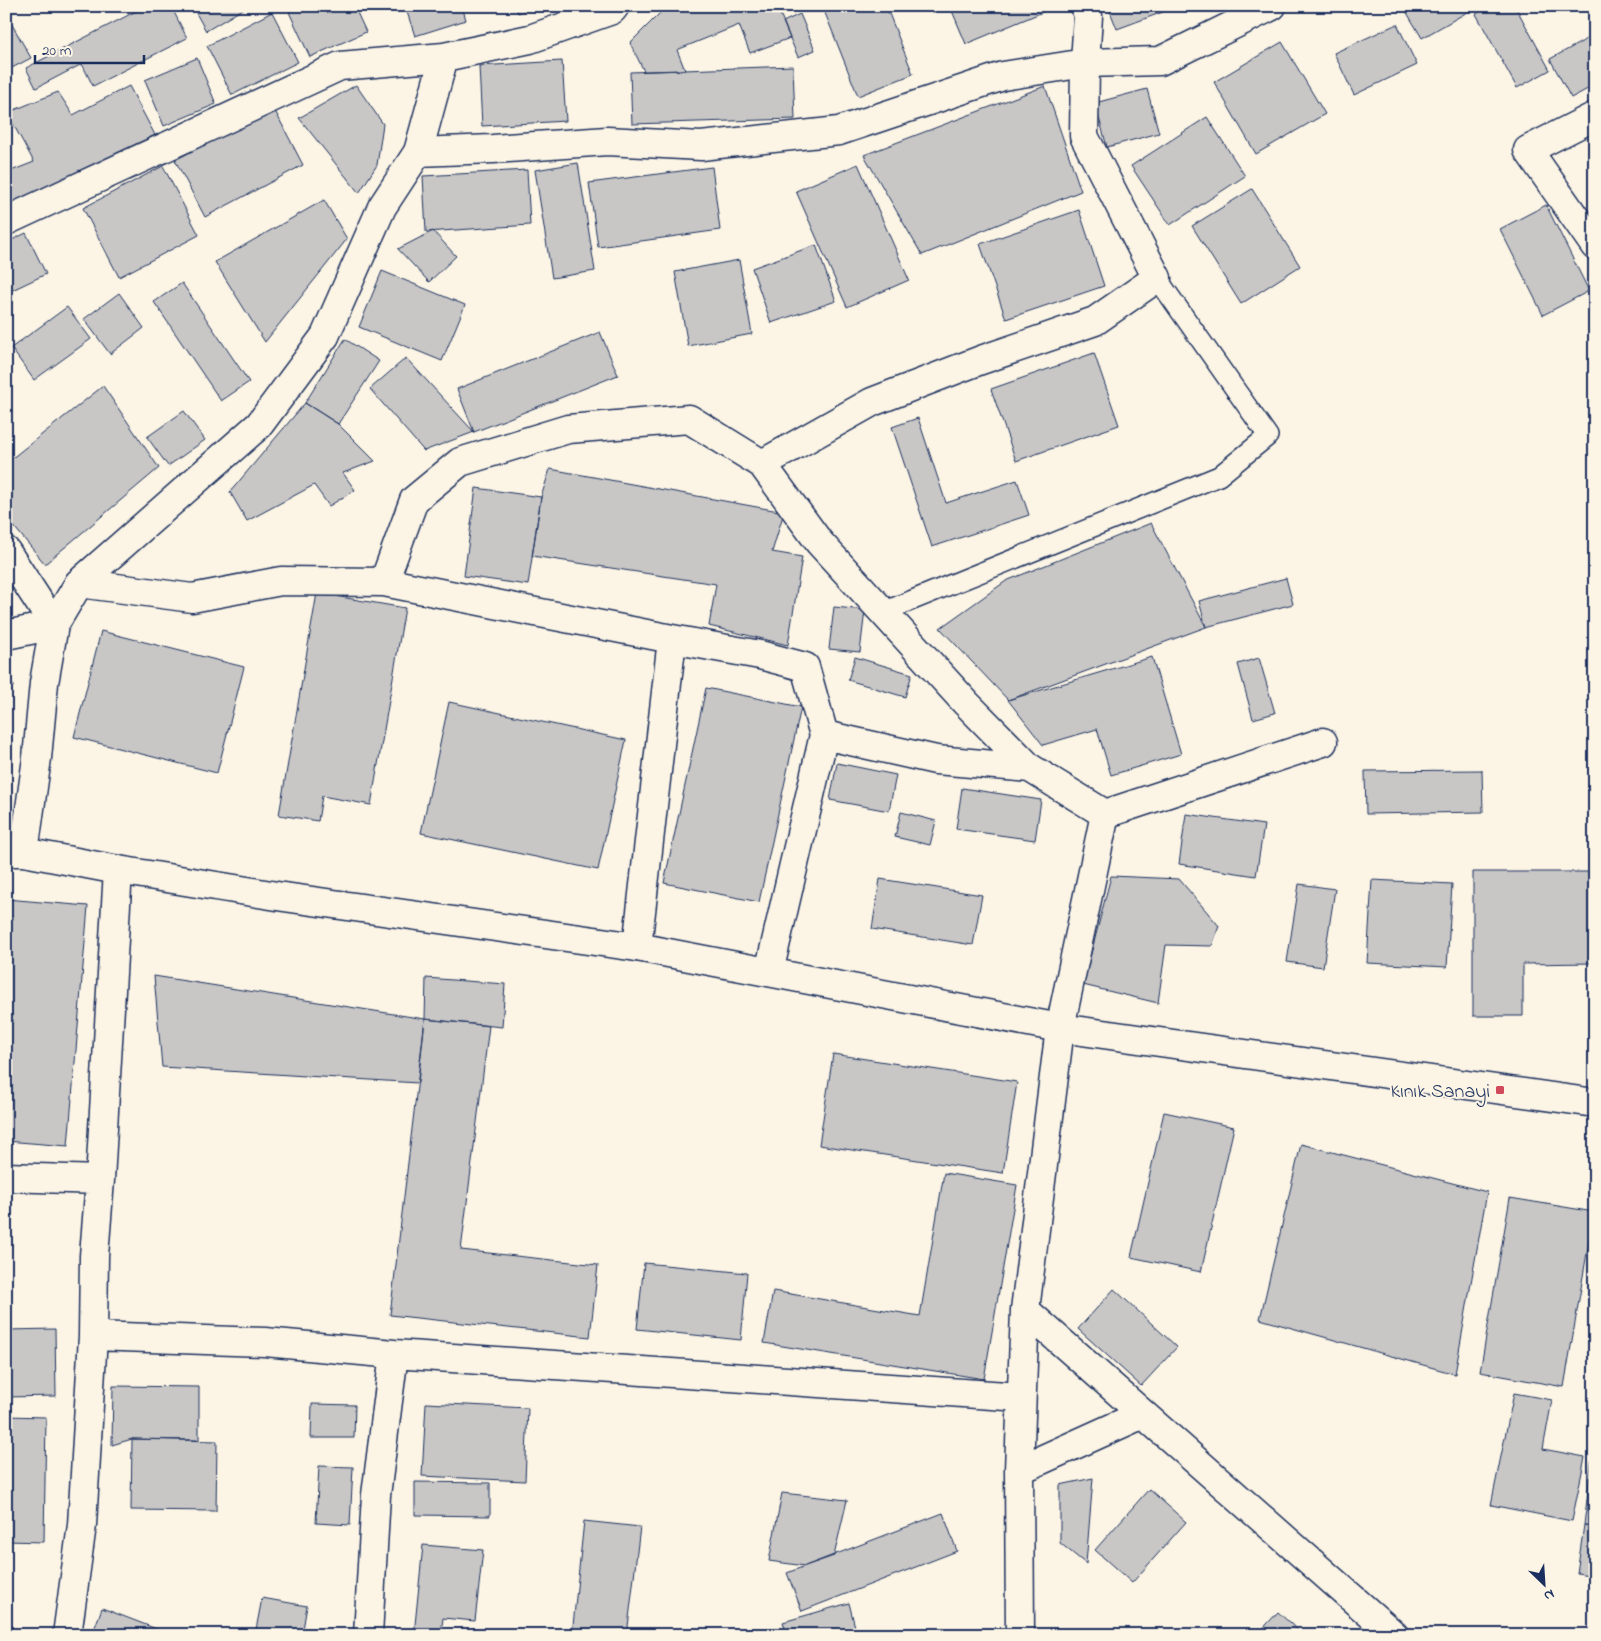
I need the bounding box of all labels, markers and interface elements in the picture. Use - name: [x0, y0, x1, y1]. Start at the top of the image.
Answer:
- scale bar: [35, 32, 144, 64]
- text: 20 m: [42, 40, 72, 62]
- place label: Kınık Sanayi: [1390, 1078, 1490, 1107]
- marker: Kınık Sanayi: [1494, 1084, 1506, 1096]
- north arrow: [1518, 1558, 1568, 1608]
- text: N: [1540, 1583, 1558, 1606]

